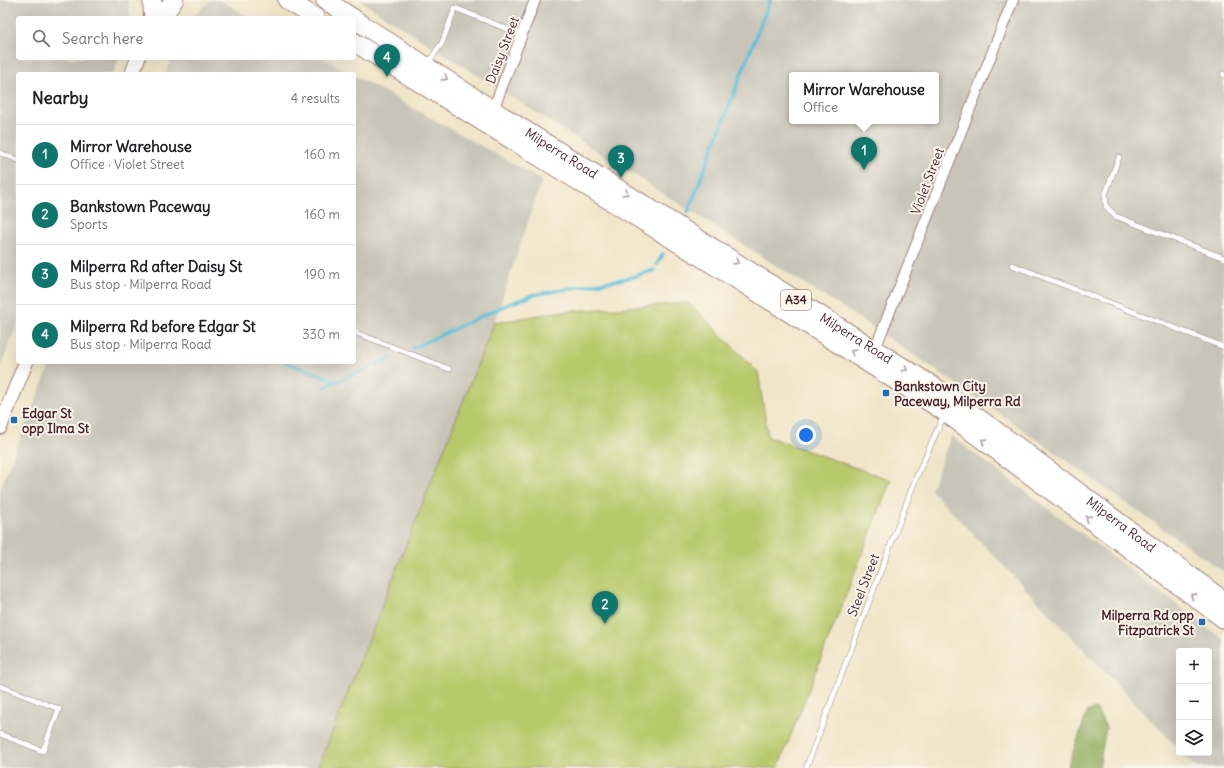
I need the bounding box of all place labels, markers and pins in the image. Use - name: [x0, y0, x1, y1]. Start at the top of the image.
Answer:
- pin: 4: [374, 44, 400, 77]
- pin: 1: [851, 137, 877, 170]
- pin: 3: [608, 145, 634, 178]
- place label: Bankstown City Paceway, Milperra Rd: [894, 378, 1021, 410]
- marker: Bankstown City Paceway, Milperra Rd: [881, 388, 891, 398]
- place label: Edgar St opp Ilma St: [22, 405, 90, 437]
- marker: Edgar St opp Ilma St: [9, 415, 19, 425]
- pin: 2: [592, 591, 618, 624]
- place label: Milperra Rd opp Fitzpatrick St: [1101, 607, 1195, 639]
- marker: Milperra Rd opp Fitzpatrick St: [1197, 617, 1207, 627]

